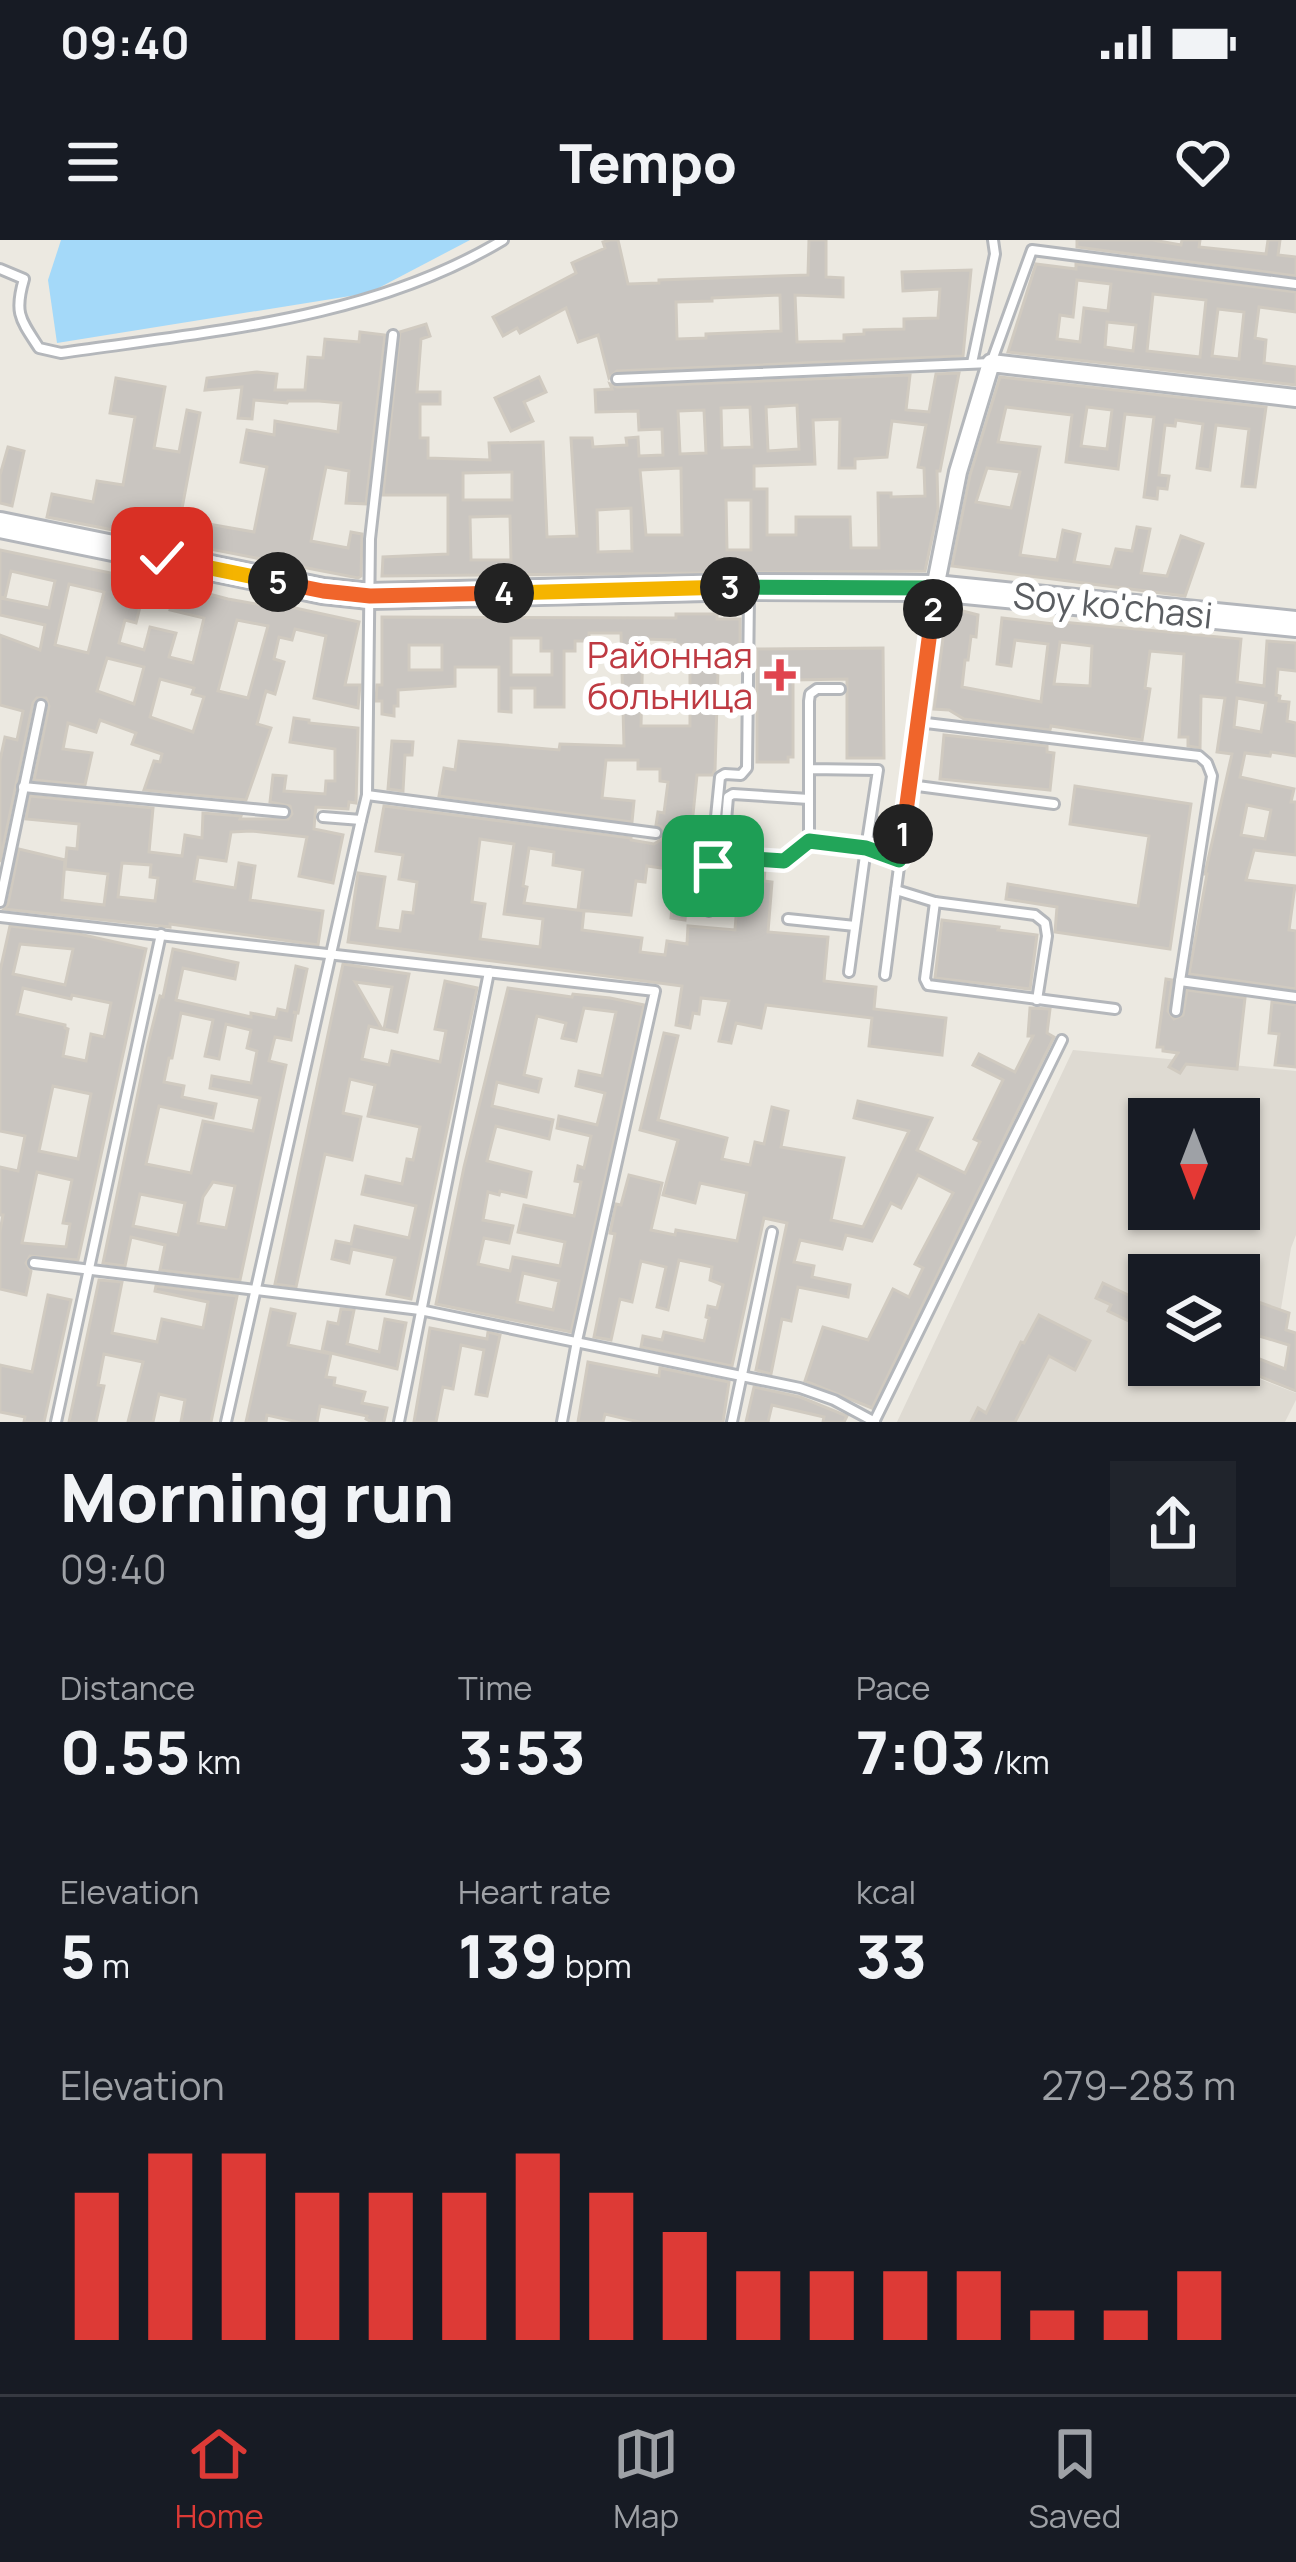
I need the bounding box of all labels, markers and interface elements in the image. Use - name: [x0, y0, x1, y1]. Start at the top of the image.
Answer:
- text: 09:40: [60, 11, 190, 73]
- text: Tempo: [559, 125, 737, 199]
- icon: menu: [60, 129, 126, 195]
- icon: heart: [1170, 129, 1236, 195]
- pin: [111, 507, 213, 609]
- icon: check: [129, 525, 195, 591]
- pin: 5: [248, 552, 308, 612]
- pin: 3: [700, 557, 760, 617]
- text: 5: [268, 559, 288, 604]
- pin: 4: [474, 563, 534, 623]
- text: 3: [720, 564, 740, 609]
- text: 4: [494, 570, 514, 615]
- street label: Soy ko'chasi: [1011, 570, 1215, 640]
- pin: 2: [903, 579, 963, 639]
- text: 2: [923, 586, 943, 631]
- place label: Районная больница: [587, 630, 753, 720]
- marker: Районная больница: [764, 659, 796, 691]
- pin: 1: [873, 804, 933, 864]
- text: 1: [896, 811, 910, 856]
- pin: [662, 815, 764, 917]
- icon: arrive: [680, 833, 746, 899]
- north arrow: [1128, 1098, 1260, 1230]
- map controls: [1128, 1098, 1260, 1386]
- button: layers: [1128, 1254, 1260, 1386]
- text: Morning run: [60, 1452, 454, 1542]
- button: share: [1110, 1461, 1236, 1587]
- text: 09:40: [60, 1542, 166, 1596]
- text: Distance: [60, 1665, 195, 1710]
- text: Time: [458, 1665, 533, 1710]
- text: Pace: [856, 1665, 931, 1710]
- text: 0.55: [60, 1710, 190, 1792]
- text: 3:53: [458, 1710, 586, 1792]
- text: 7:03: [856, 1710, 986, 1792]
- text: km: [190, 1739, 241, 1784]
- text: /km: [986, 1739, 1050, 1784]
- text: Elevation: [60, 1869, 199, 1914]
- text: Heart rate: [458, 1869, 611, 1914]
- text: kcal: [856, 1869, 916, 1914]
- text: 5: [60, 1914, 95, 1996]
- text: 139: [458, 1914, 558, 1996]
- text: 33: [856, 1914, 927, 1996]
- text: m: [95, 1943, 130, 1988]
- text: bpm: [558, 1943, 632, 1988]
- text: Elevation: [60, 2058, 225, 2112]
- text: 279–283 m: [1042, 2058, 1236, 2112]
- tab: Home: [175, 2421, 264, 2538]
- tab: Map: [613, 2421, 679, 2538]
- tab: Saved: [1028, 2421, 1121, 2538]

